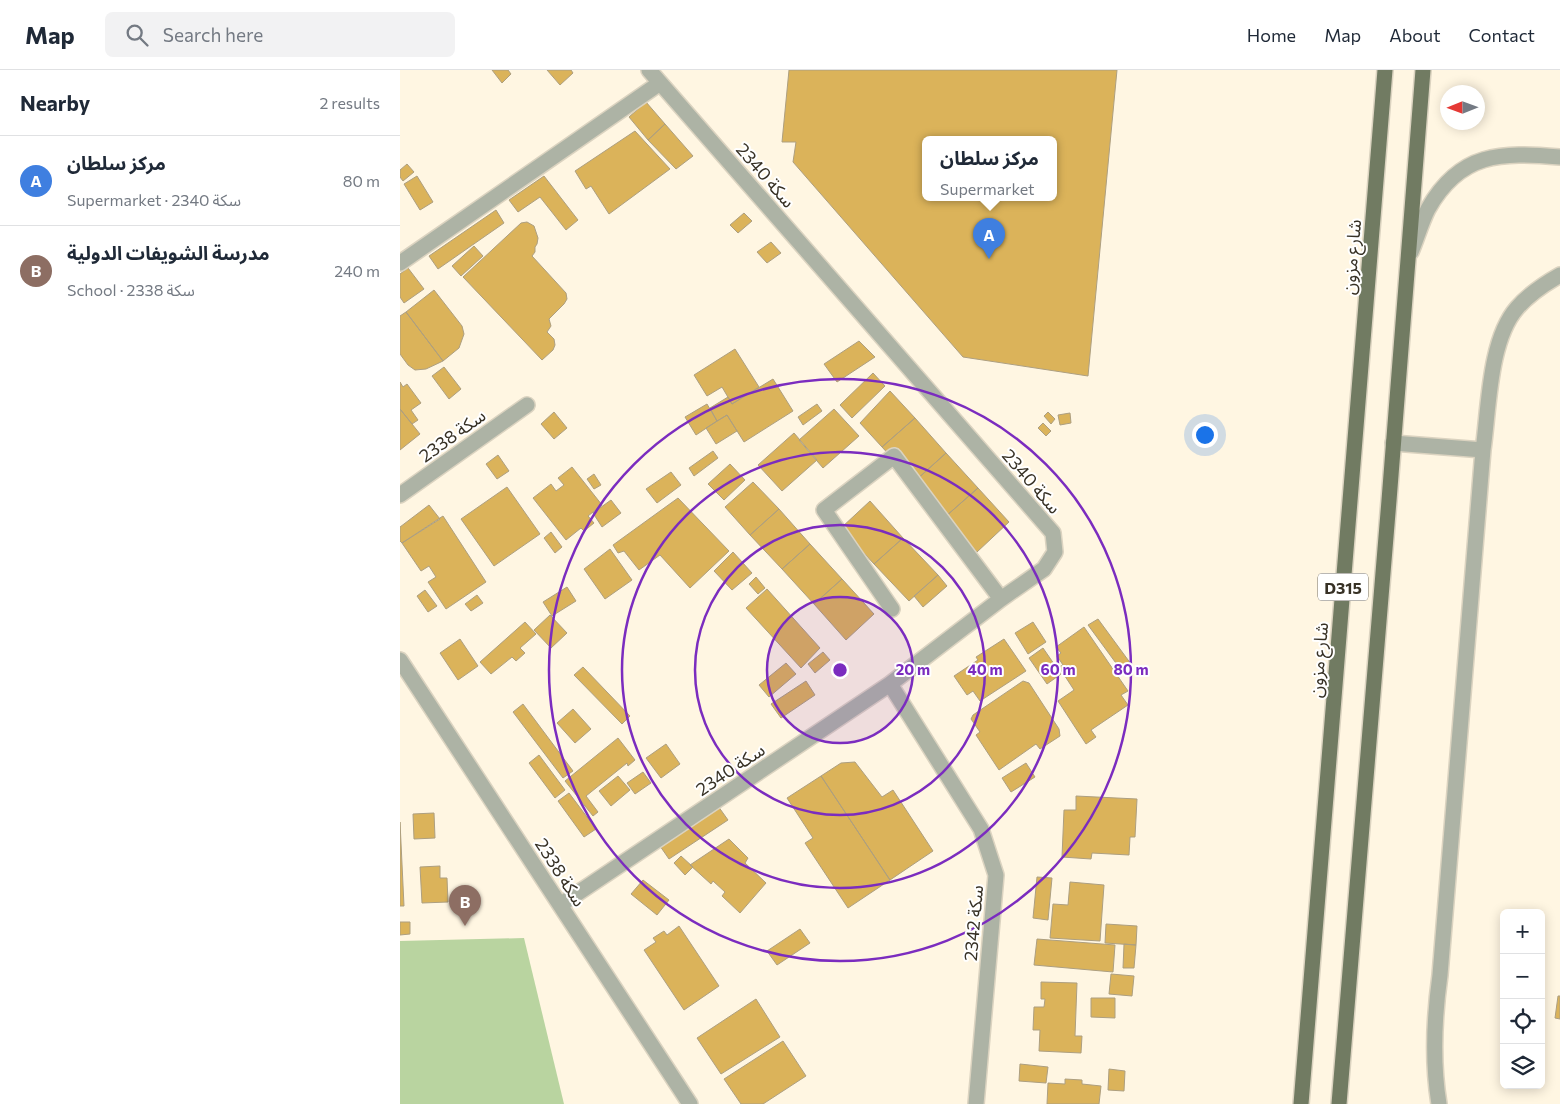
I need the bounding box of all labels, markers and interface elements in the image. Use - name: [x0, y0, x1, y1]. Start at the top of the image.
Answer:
- search box: [105, 12, 455, 57]
- text: Map: [25, 20, 75, 49]
- icon: search: [123, 21, 151, 49]
- text: Search here: [163, 23, 263, 46]
- text: Home: [1247, 24, 1296, 46]
- text: Map: [1324, 24, 1361, 46]
- text: About: [1389, 24, 1441, 46]
- text: Contact: [1469, 24, 1535, 46]
- north arrow: [1440, 85, 1485, 130]
- text: Nearby: [20, 90, 90, 115]
- text: 2 results: [319, 93, 380, 112]
- popup: [922, 136, 1057, 201]
- street label: سكة 2340: [732, 138, 800, 212]
- text: مركز سلطان: [940, 146, 1039, 169]
- text: مركز سلطان: [67, 151, 166, 174]
- text: A: [30, 171, 42, 190]
- text: 80 m: [343, 171, 380, 190]
- text: Supermarket: [940, 179, 1035, 198]
- text: Supermarket · سكة 2340: [67, 190, 241, 209]
- pin: A: [973, 218, 1005, 259]
- street label: شارع مزون: [1337, 218, 1369, 296]
- text: مدرسة الشويفات الدولية: [67, 241, 270, 264]
- text: B: [31, 261, 41, 280]
- text: 240 m: [334, 261, 380, 280]
- text: School · سكة 2338: [67, 280, 195, 299]
- street label: سكة 2338: [414, 404, 490, 466]
- your location: [1192, 422, 1218, 448]
- street label: سكة 2340: [998, 444, 1066, 518]
- road number: D315: [1318, 574, 1368, 600]
- street label: شارع مزون: [1304, 621, 1336, 699]
- text: 20 m: [896, 660, 930, 678]
- text: 40 m: [967, 660, 1003, 678]
- text: 60 m: [1040, 660, 1076, 678]
- text: 80 m: [1113, 660, 1149, 678]
- centre of rings: [831, 661, 849, 679]
- street label: سكة 2340: [691, 738, 769, 800]
- street label: سكة 2338: [531, 834, 591, 910]
- street label: سكة 2342: [959, 884, 987, 962]
- pin: B: [449, 885, 481, 926]
- map controls: [1500, 909, 1545, 1089]
- button: +: [1500, 909, 1545, 954]
- button: −: [1500, 954, 1545, 999]
- button: locate: [1500, 999, 1545, 1044]
- button: layers: [1500, 1044, 1545, 1089]

